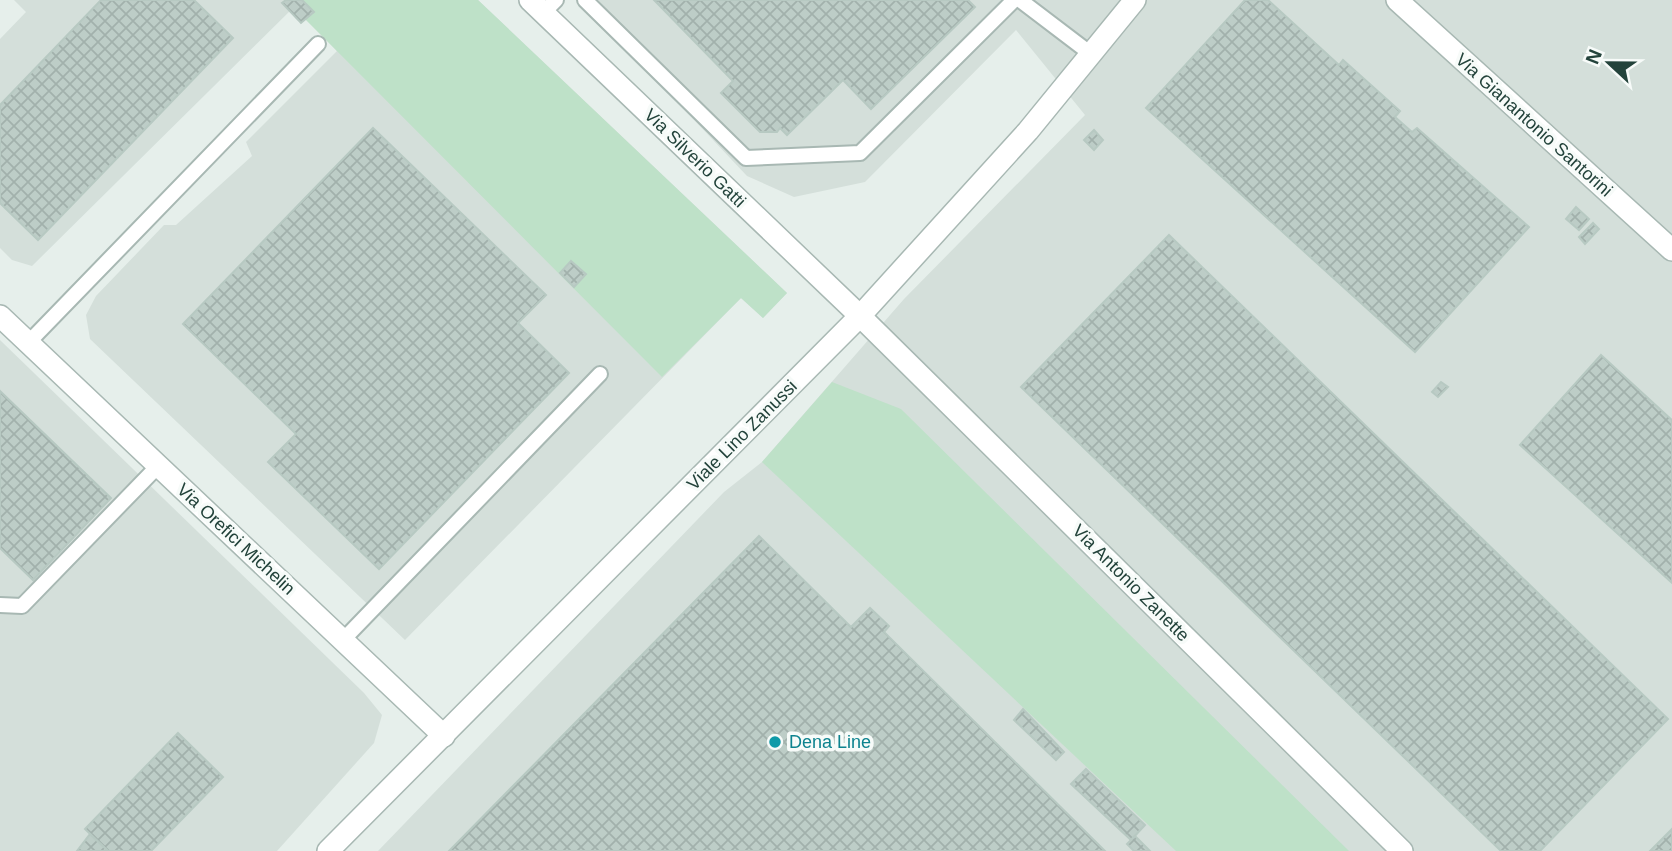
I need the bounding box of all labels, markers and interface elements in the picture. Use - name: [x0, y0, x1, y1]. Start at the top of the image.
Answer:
- north arrow: [1574, 28, 1644, 98]
- text: N: [1581, 47, 1606, 67]
- street label: Via Gianantonio Santorini: [1452, 49, 1616, 201]
- street label: Via Silverio Gatti: [640, 105, 750, 211]
- street label: Viale Lino Zanussi: [683, 376, 801, 494]
- street label: Via Orefici Michelin: [173, 479, 299, 599]
- street label: Via Antonio Zanette: [1068, 520, 1194, 646]
- place label: Dena Line: [789, 732, 871, 752]
- marker: Dena Line: [767, 734, 783, 750]

